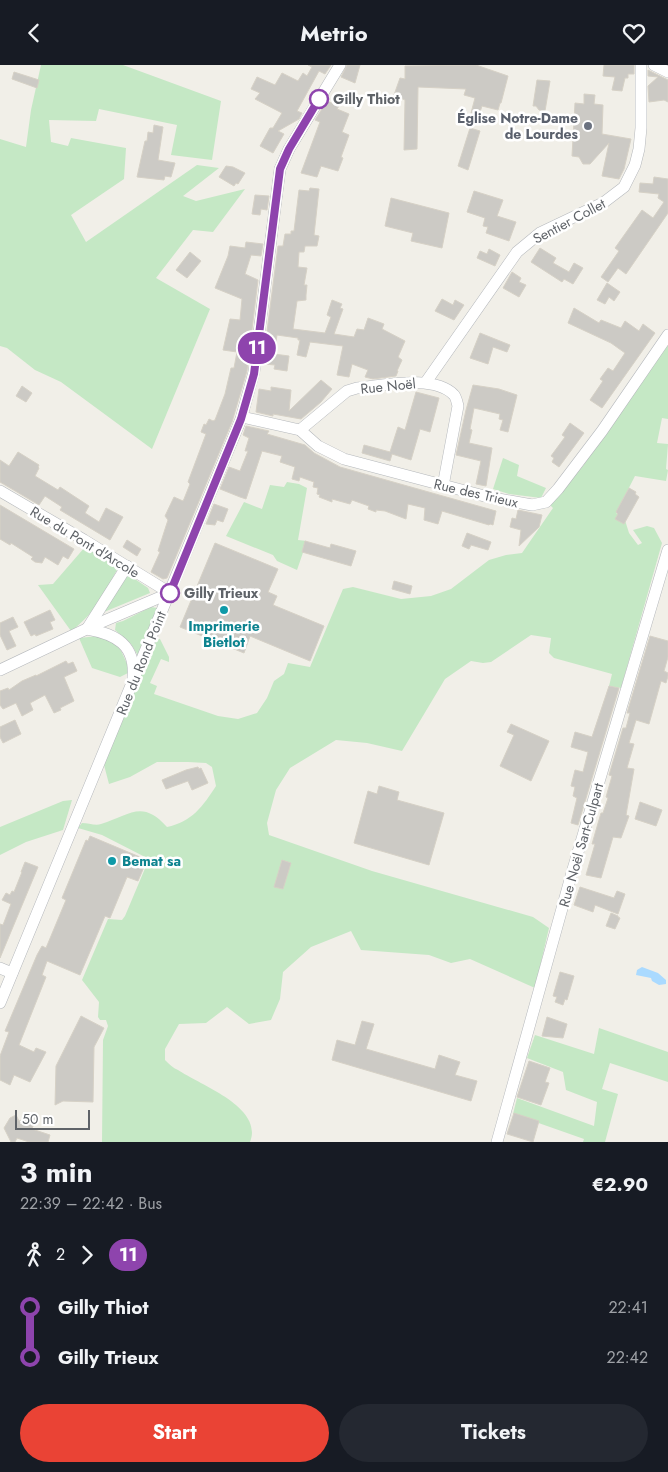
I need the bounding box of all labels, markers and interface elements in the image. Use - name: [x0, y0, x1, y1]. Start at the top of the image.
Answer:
- text: Metrio: [300, 17, 368, 49]
- icon: back: [20, 19, 48, 47]
- icon: heart: [620, 19, 648, 47]
- marker: Gilly Thiot: [309, 89, 329, 109]
- place label: Gilly Thiot: [333, 89, 400, 109]
- place label: Église Notre-Dame de Lourdes: [457, 108, 579, 144]
- marker: Église Notre-Dame de Lourdes: [582, 120, 594, 132]
- street label: Sentier Collet: [529, 193, 609, 249]
- line badge: 11: [234, 332, 280, 364]
- text: 11: [248, 335, 266, 361]
- street label: Rue Noël: [359, 373, 417, 399]
- street label: Rue des Trieux: [432, 474, 520, 512]
- street label: Rue du Pont d'Arcole: [27, 501, 143, 583]
- marker: Gilly Trieux: [160, 583, 180, 603]
- place label: Gilly Trieux: [184, 583, 259, 603]
- marker: Imprimerie Bietlot: [218, 604, 230, 616]
- street label: Rue du Rond Point: [111, 607, 171, 718]
- place label: Imprimerie Bietlot: [188, 616, 260, 652]
- street label: Rue Noël Sart-Culpart: [554, 780, 608, 909]
- place label: Bemat sa: [122, 851, 181, 871]
- marker: Bemat sa: [106, 855, 118, 867]
- scale bar: [15, 1107, 90, 1130]
- text: 50 m: [22, 1109, 53, 1129]
- text: 3 min: [20, 1152, 93, 1193]
- text: €2.90: [592, 1171, 648, 1198]
- text: 22:39 – 22:42 · Bus: [20, 1192, 162, 1215]
- icon: walk: [20, 1241, 48, 1269]
- icon: forward: [73, 1241, 101, 1269]
- text: 11: [119, 1242, 137, 1268]
- text: 2: [56, 1243, 65, 1266]
- text: Gilly Thiot: [58, 1294, 149, 1321]
- text: 22:41: [608, 1296, 648, 1319]
- text: Gilly Trieux: [58, 1344, 159, 1371]
- text: 22:42: [607, 1346, 648, 1369]
- button: Start: [20, 1404, 329, 1462]
- button: Tickets: [339, 1404, 648, 1462]

